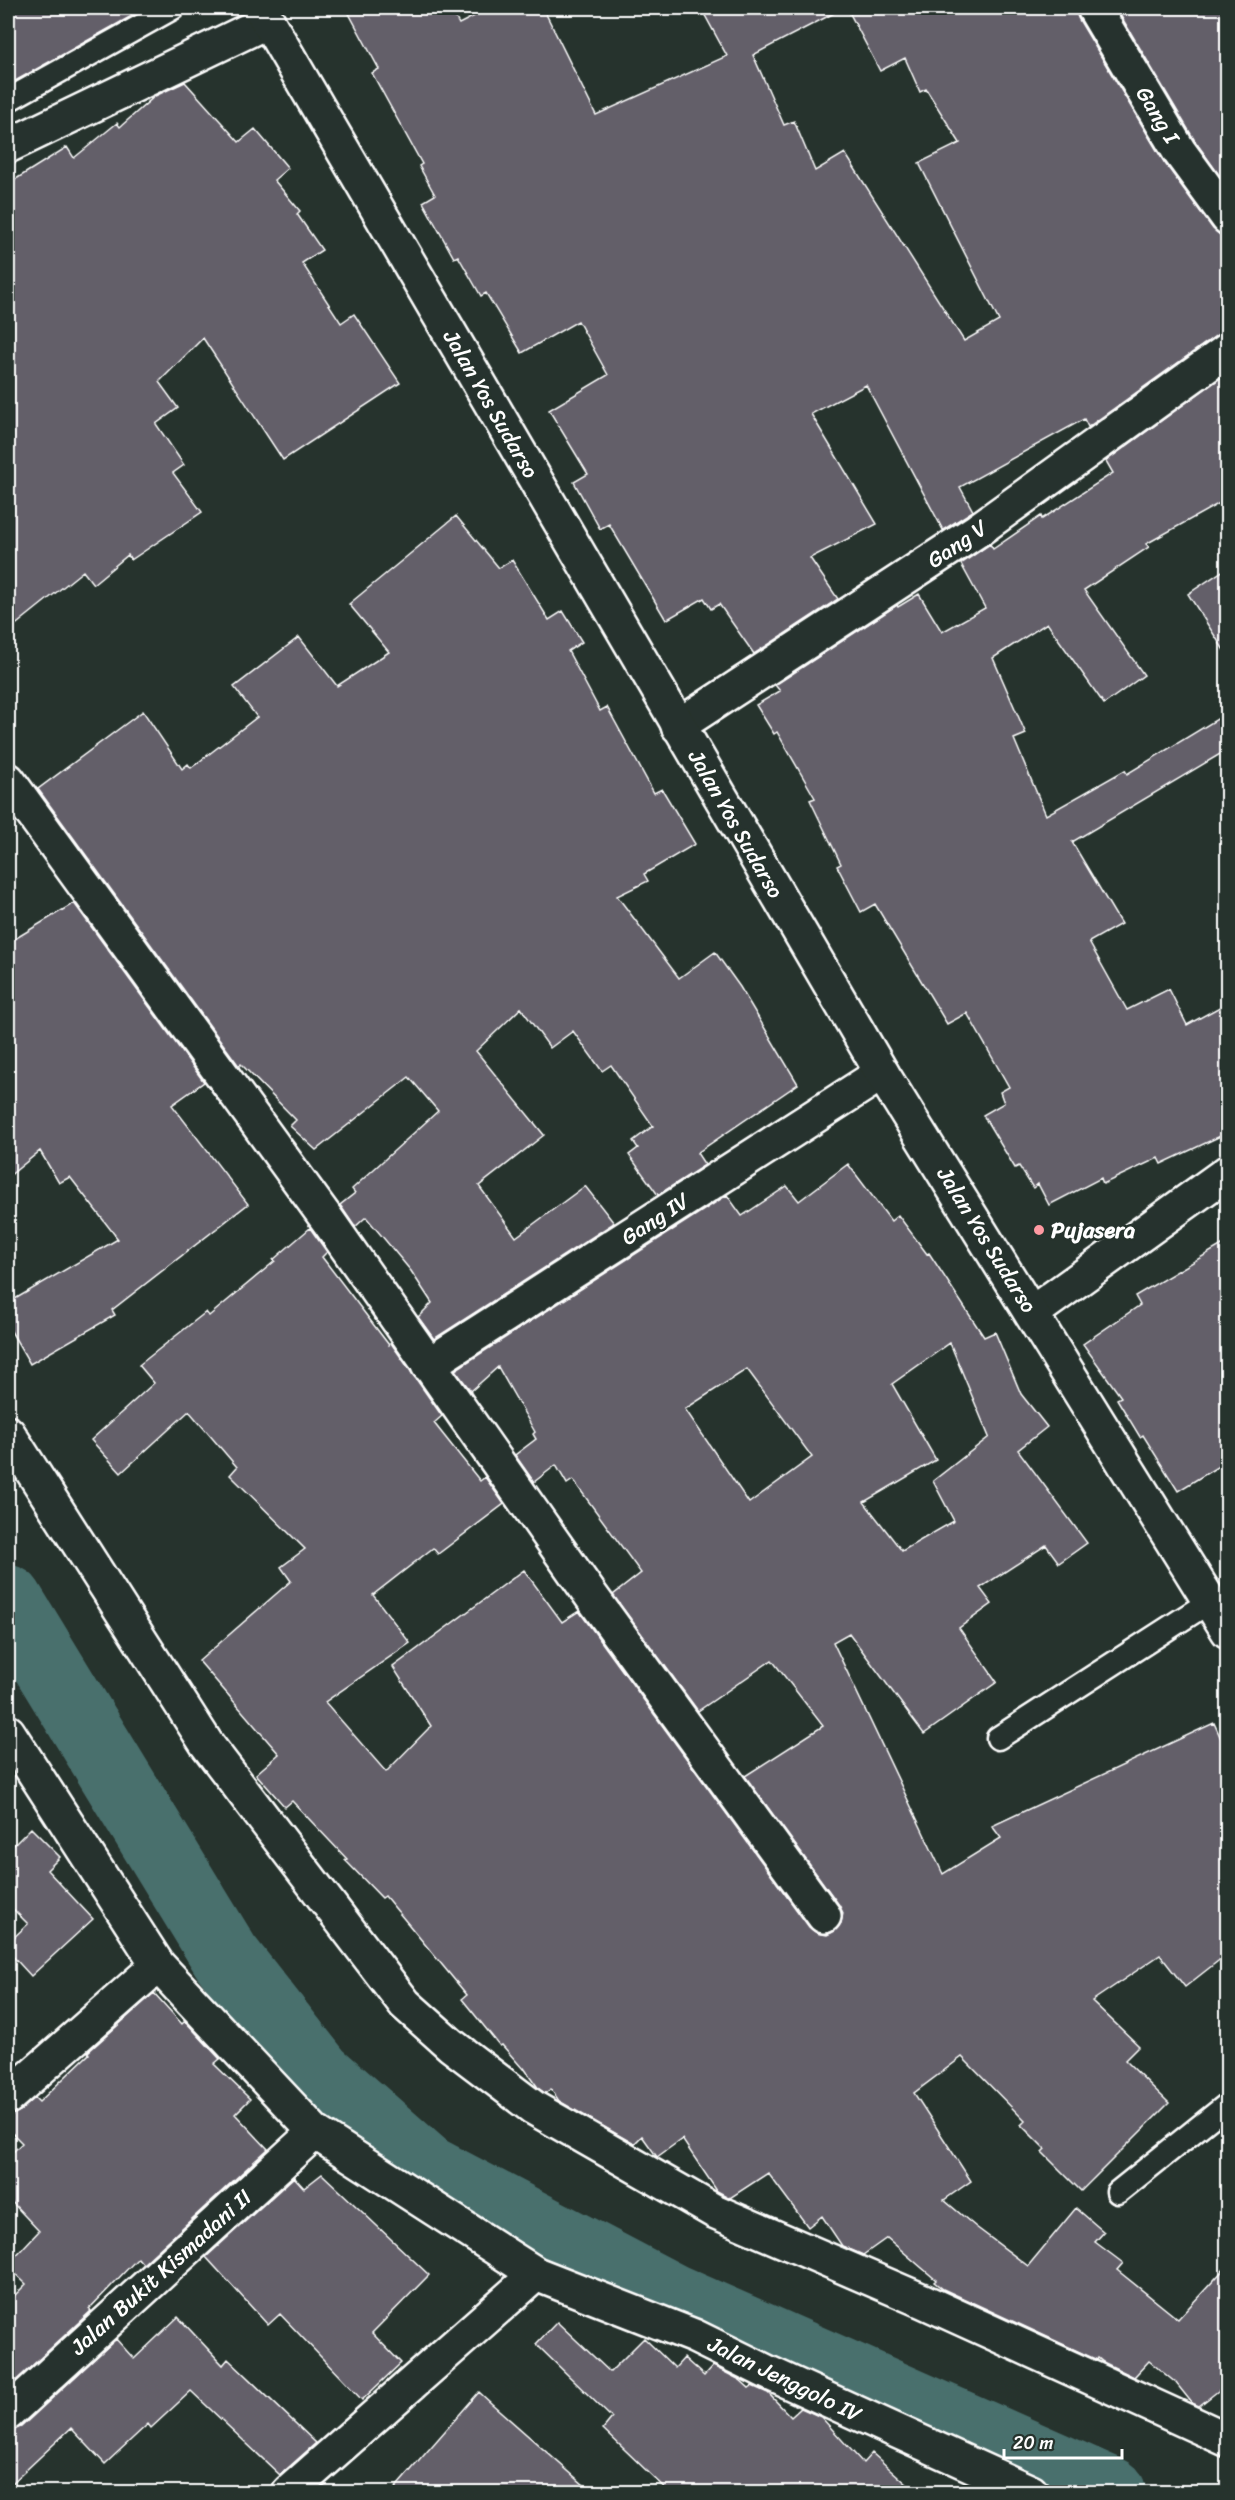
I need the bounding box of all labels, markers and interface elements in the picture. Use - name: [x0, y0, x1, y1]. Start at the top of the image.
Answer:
- street label: Gang I: [1125, 78, 1191, 153]
- street label: Jalan Yos Sudarso: [432, 321, 550, 486]
- street label: Gang V: [919, 509, 996, 579]
- street label: Jalan Yos Sudarso: [677, 741, 795, 906]
- street label: Jalan Yos Sudarso: [926, 1158, 1048, 1321]
- street label: Gang IV: [613, 1182, 698, 1256]
- place label: Pujasera: [1051, 1211, 1135, 1250]
- marker: Pujasera: [1032, 1223, 1046, 1237]
- street label: Jalan Bukit Kismadani II: [60, 2179, 261, 2366]
- street label: Jalan Jenggolo IV: [700, 2324, 870, 2434]
- scale bar: [1004, 2422, 1122, 2460]
- text: 20 m: [1013, 2427, 1053, 2459]

